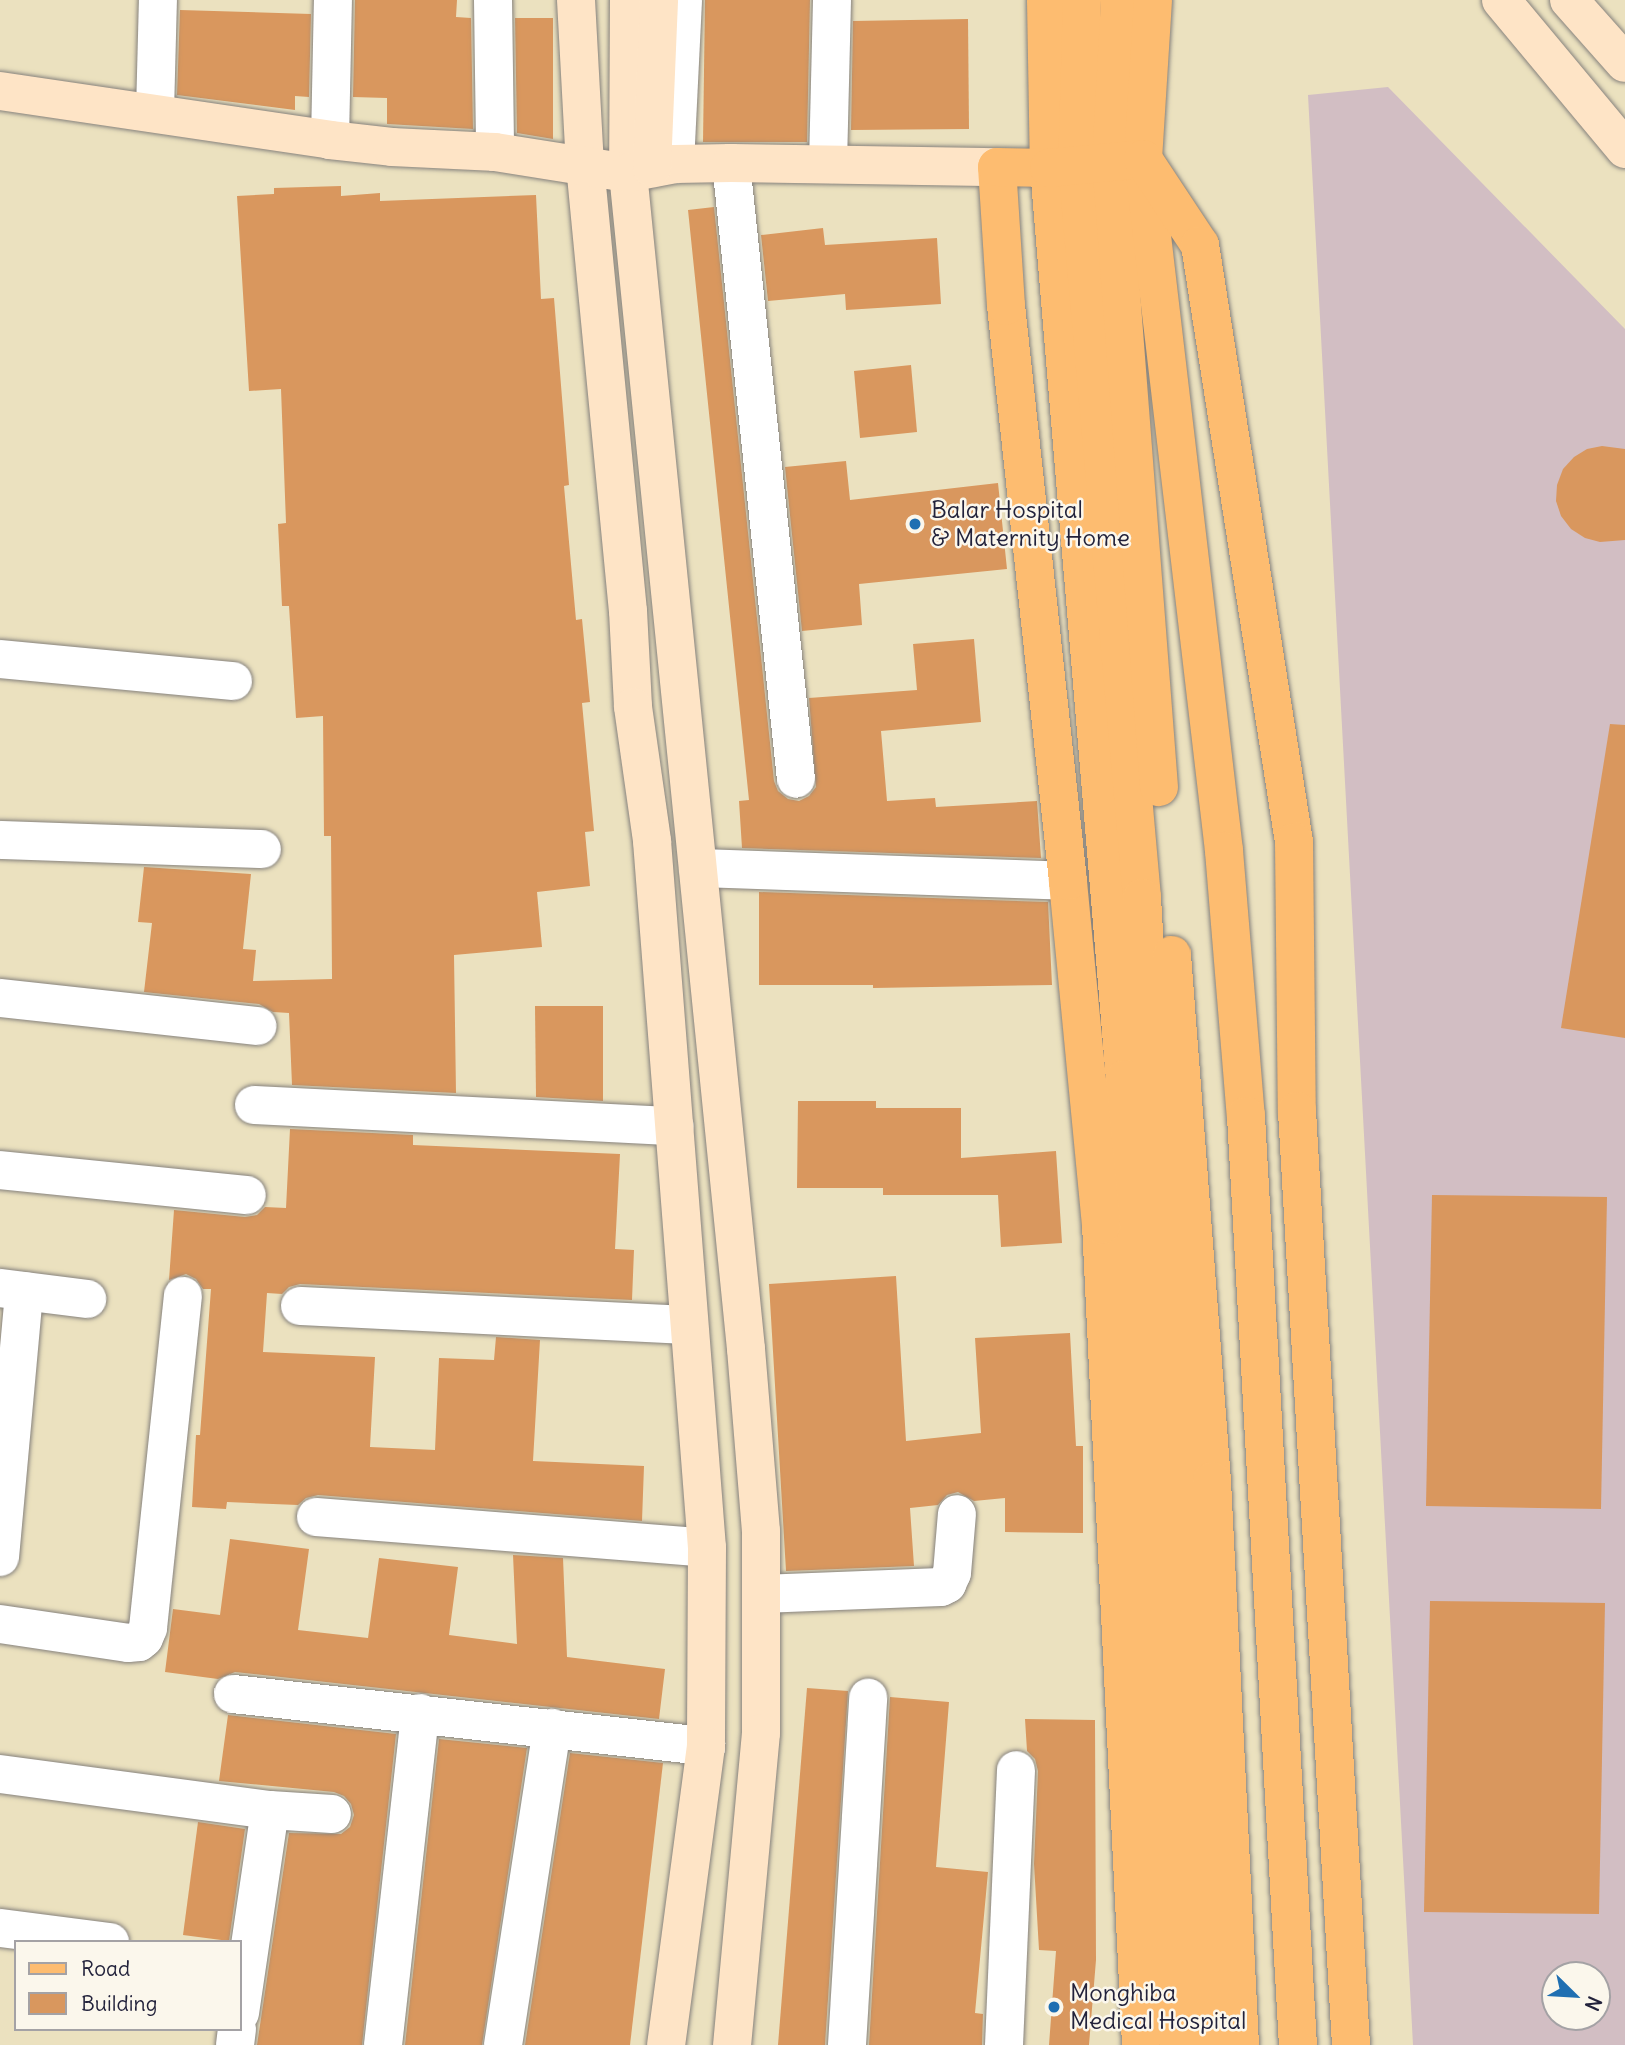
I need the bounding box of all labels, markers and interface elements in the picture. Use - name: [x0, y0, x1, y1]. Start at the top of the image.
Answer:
- place label: Balar Hospital & Maternity Home: [931, 496, 1130, 552]
- marker: Balar Hospital & Maternity Home: [905, 514, 925, 534]
- legend: [14, 1940, 242, 2031]
- text: Road: [81, 1955, 130, 1982]
- north arrow: [1541, 1961, 1611, 2031]
- place label: Monghiba Medical Hospital: [1070, 1979, 1246, 2035]
- text: Building: [81, 1990, 157, 2017]
- text: N: [1580, 1993, 1607, 2015]
- marker: Monghiba Medical Hospital: [1044, 1997, 1064, 2017]

